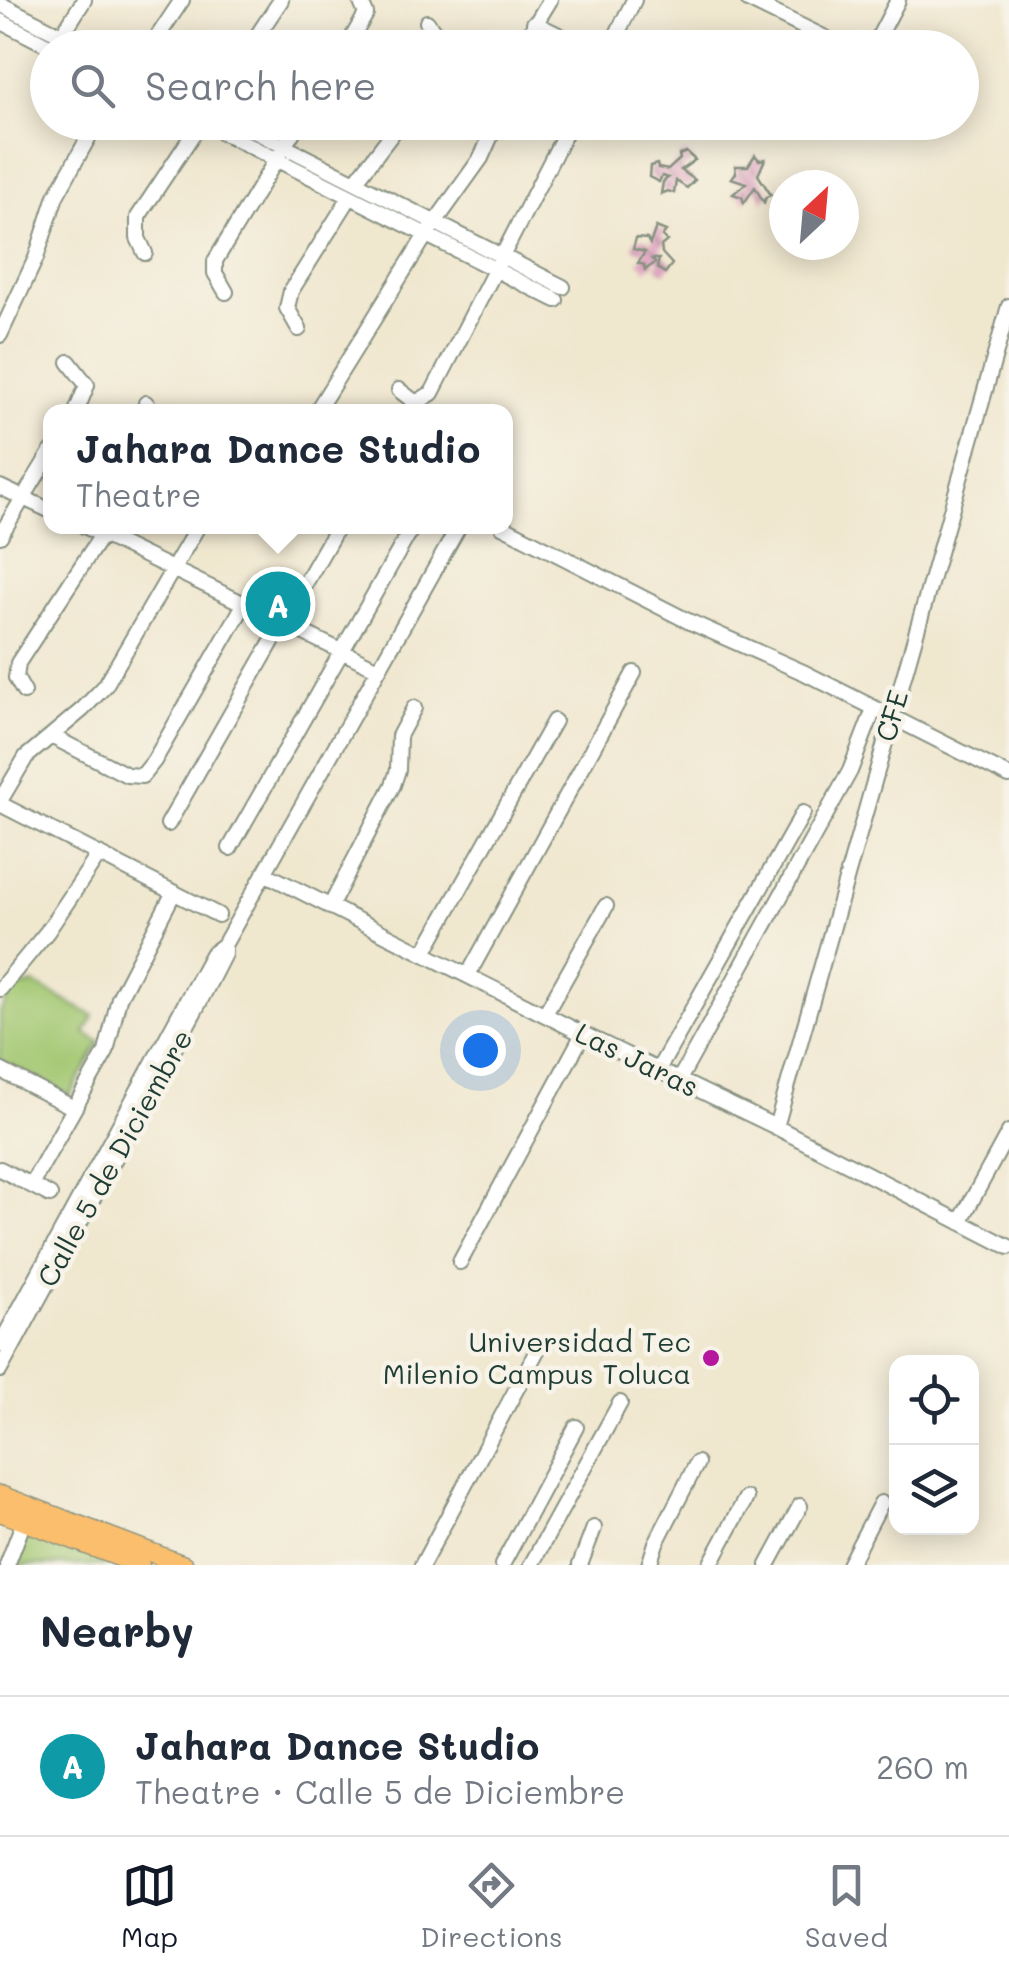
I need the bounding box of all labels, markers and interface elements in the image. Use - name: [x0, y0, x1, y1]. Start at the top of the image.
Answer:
- search box: [30, 30, 979, 140]
- icon: search: [65, 58, 120, 113]
- text: Search here: [145, 60, 376, 110]
- north arrow: [769, 170, 859, 260]
- popup: [43, 404, 513, 534]
- text: Jahara Dance Studio: [76, 423, 480, 473]
- text: Theatre: [76, 473, 201, 515]
- pin: A: [246, 566, 310, 642]
- street label: CFE: [867, 686, 915, 746]
- street label: Las Jaras: [570, 1014, 705, 1104]
- street label: Calle 5 de Diciembre: [28, 1022, 200, 1293]
- your location: [455, 1025, 506, 1076]
- place label: Universidad Tec Milenio Campus Toluca: [383, 1323, 691, 1391]
- marker: Universidad Tec Milenio Campus Toluca: [700, 1347, 722, 1369]
- map controls: [889, 1355, 979, 1535]
- button: locate: [889, 1355, 979, 1445]
- button: layers: [889, 1445, 979, 1535]
- text: Nearby: [40, 1603, 194, 1658]
- text: Jahara Dance Studio: [135, 1720, 539, 1770]
- text: A: [61, 1745, 84, 1787]
- text: 260 m: [876, 1745, 969, 1787]
- text: Theatre · Calle 5 de Diciembre: [135, 1770, 625, 1812]
- tab: Map: [121, 1858, 178, 1954]
- tab: Directions: [420, 1858, 563, 1954]
- tab: Saved: [805, 1858, 888, 1954]

